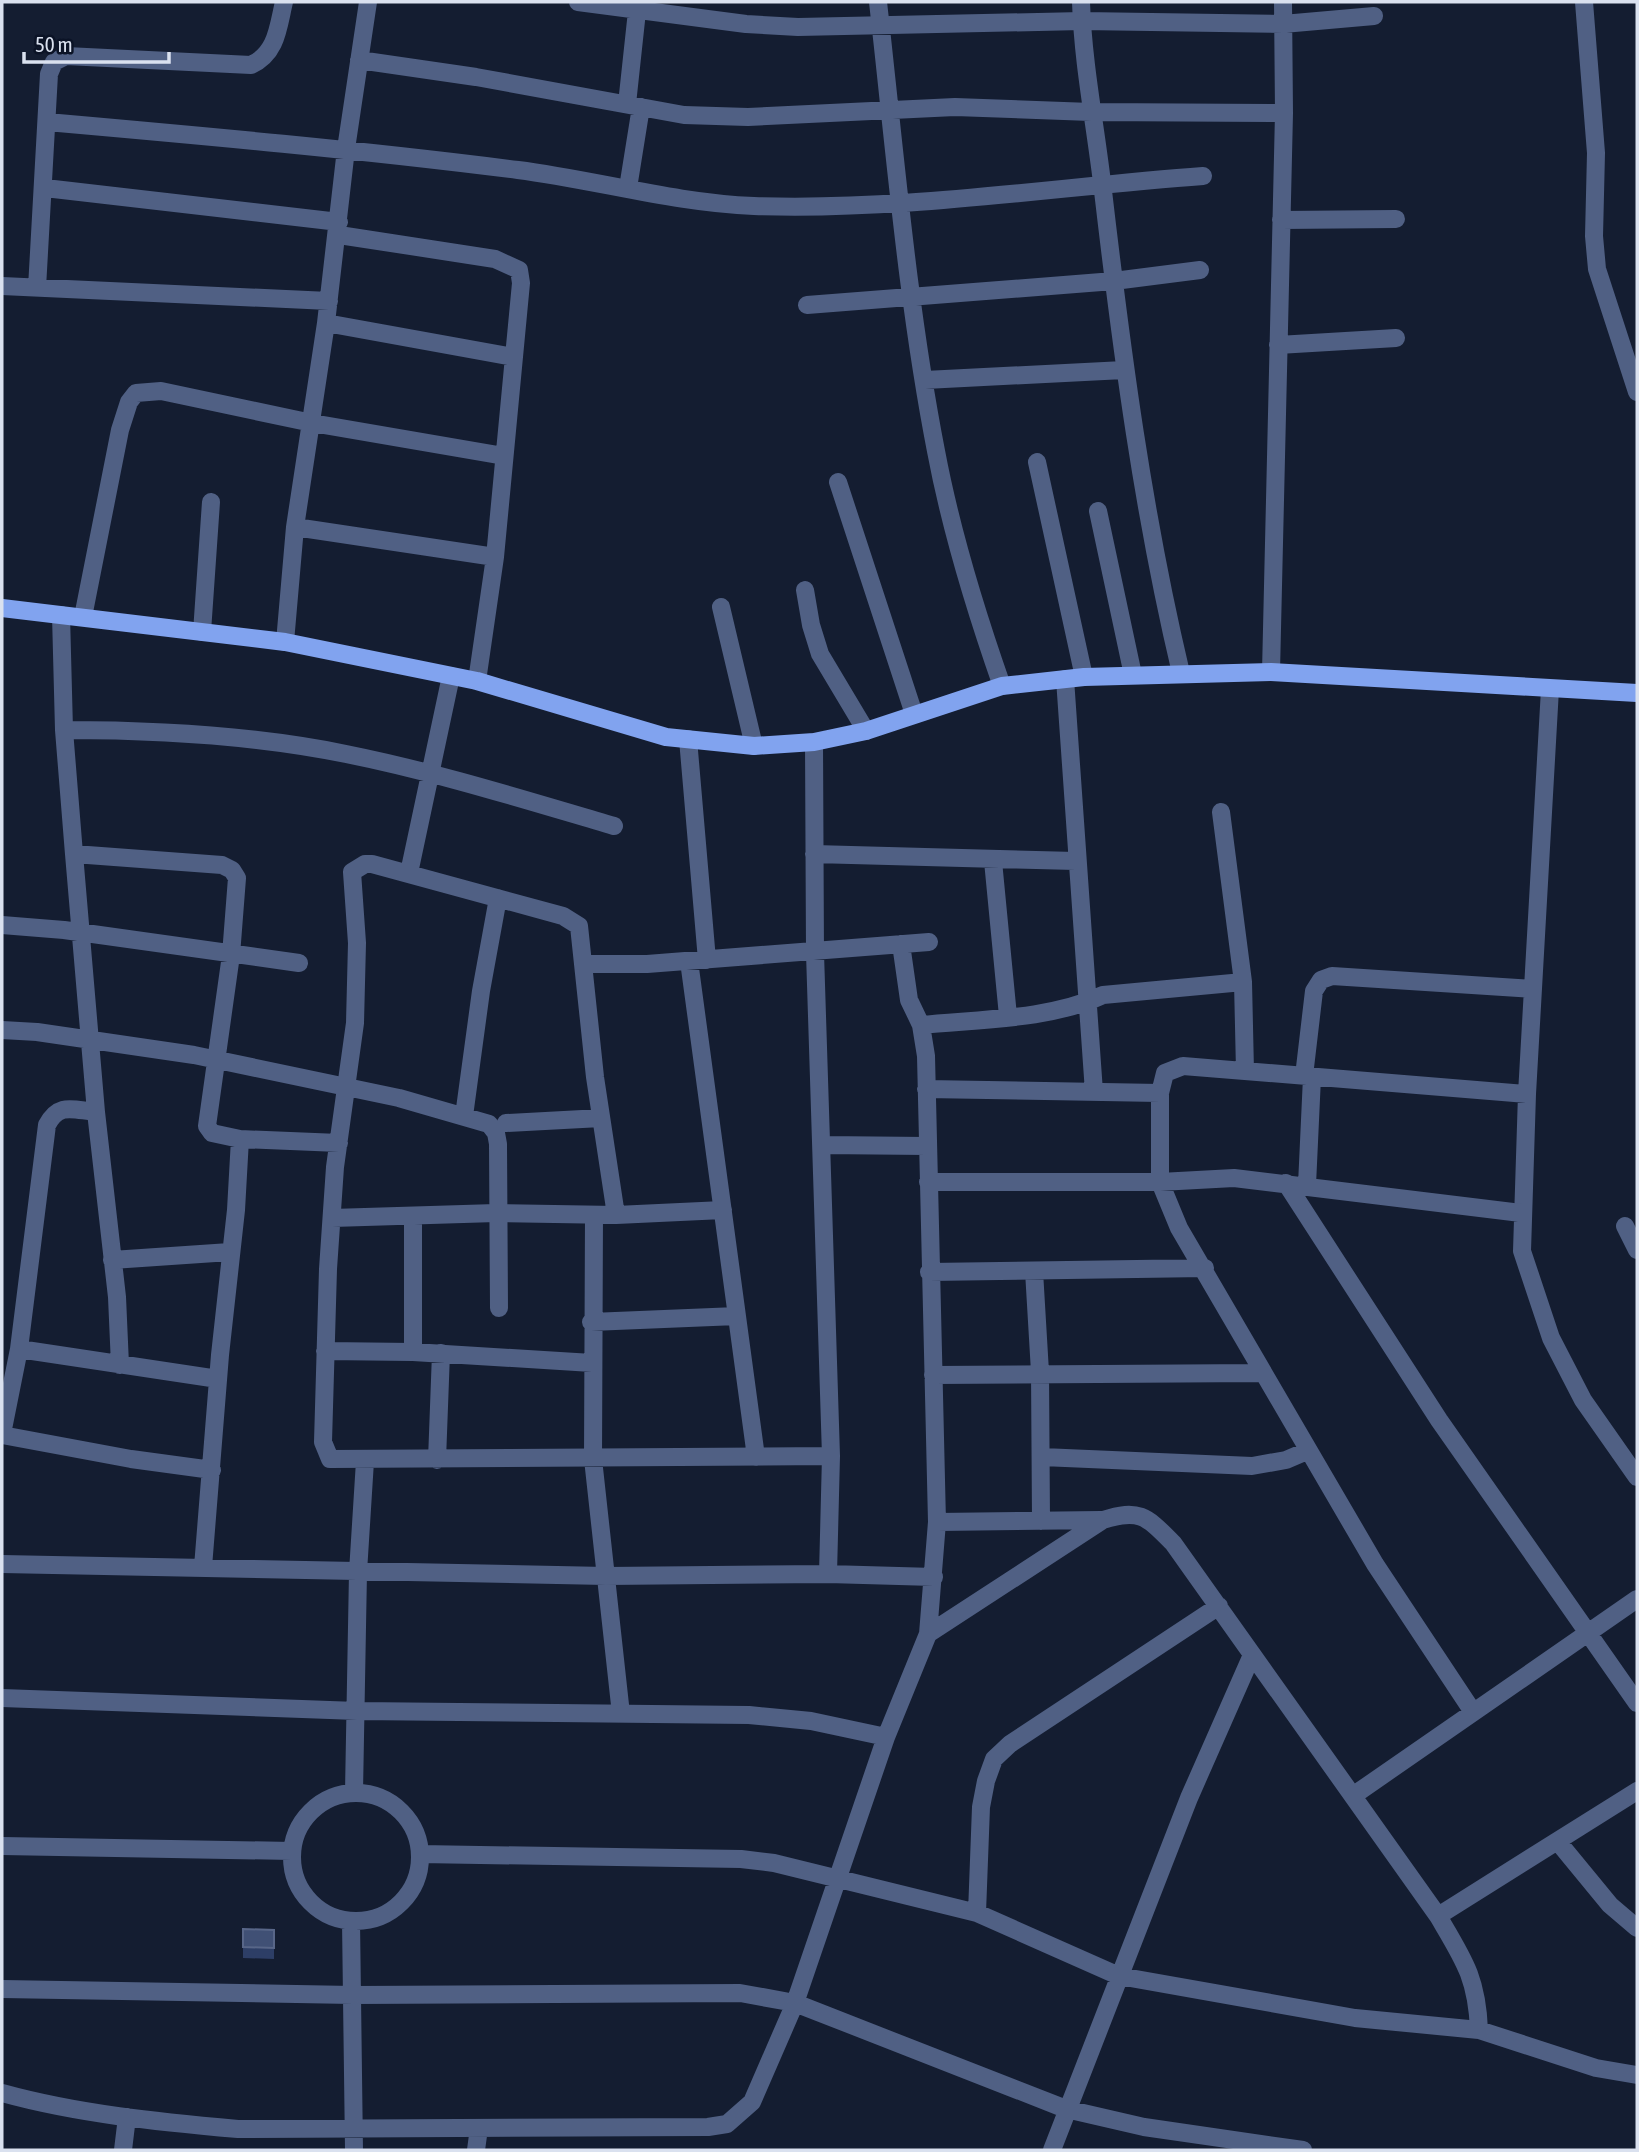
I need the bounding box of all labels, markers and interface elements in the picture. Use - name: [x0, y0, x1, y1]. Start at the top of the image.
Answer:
- scale bar: [24, 21, 170, 65]
- text: 50 m: [35, 32, 73, 56]

